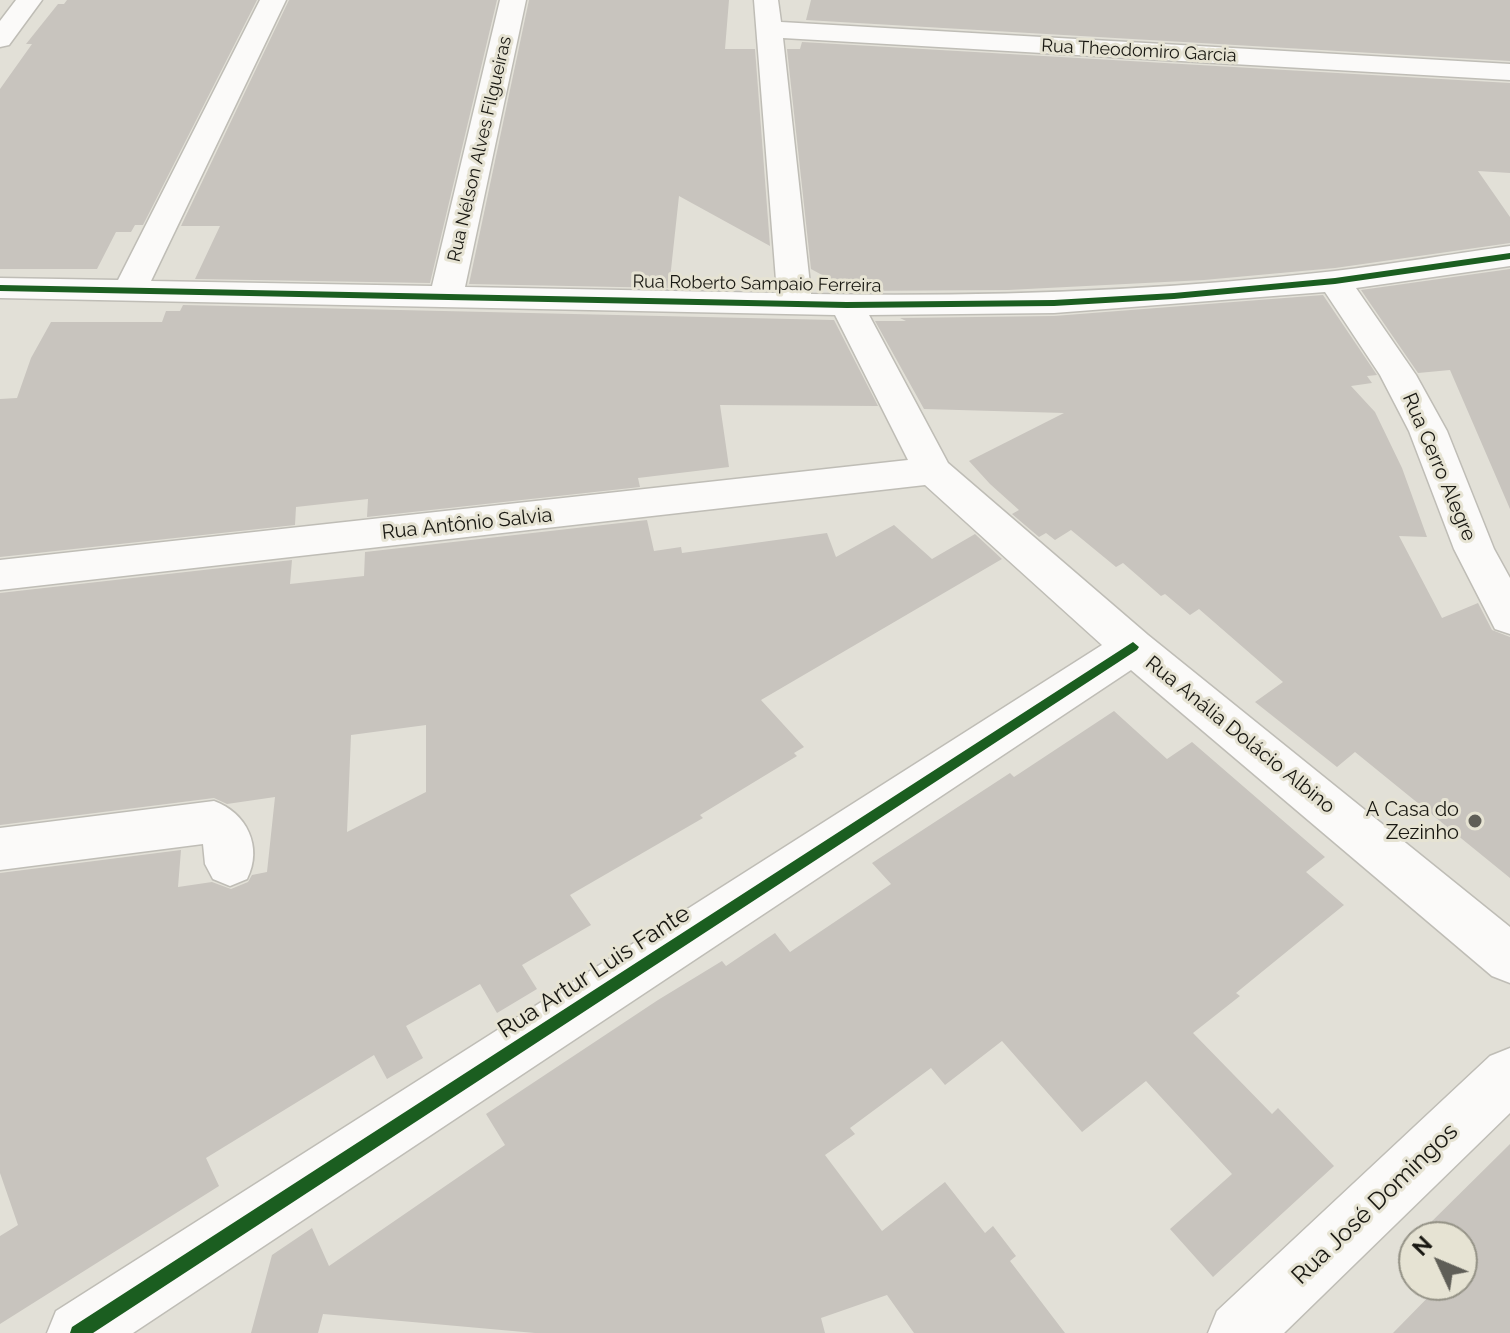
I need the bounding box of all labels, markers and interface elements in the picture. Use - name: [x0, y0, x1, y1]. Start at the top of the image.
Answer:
- street label: Rua Nélson Alves Filgueiras: [444, 34, 516, 264]
- street label: Rua Theodomiro Garcia: [1041, 35, 1237, 67]
- street label: Rua Roberto Sampaio Ferreira: [632, 271, 882, 297]
- street label: Rua Cerro Alegre: [1397, 389, 1481, 545]
- street label: Rua Antônio Salvia: [381, 503, 553, 545]
- street label: Rua Anália Dolácio Albino: [1140, 651, 1340, 819]
- place label: A Casa do Zezinho: [1366, 798, 1459, 845]
- marker: A Casa do Zezinho: [1466, 812, 1484, 830]
- street label: Rua Artur Luis Fante: [493, 899, 695, 1045]
- street label: Rua José Domingos: [1286, 1117, 1464, 1291]
- north arrow: [1398, 1221, 1478, 1301]
- text: N: [1407, 1231, 1437, 1261]

